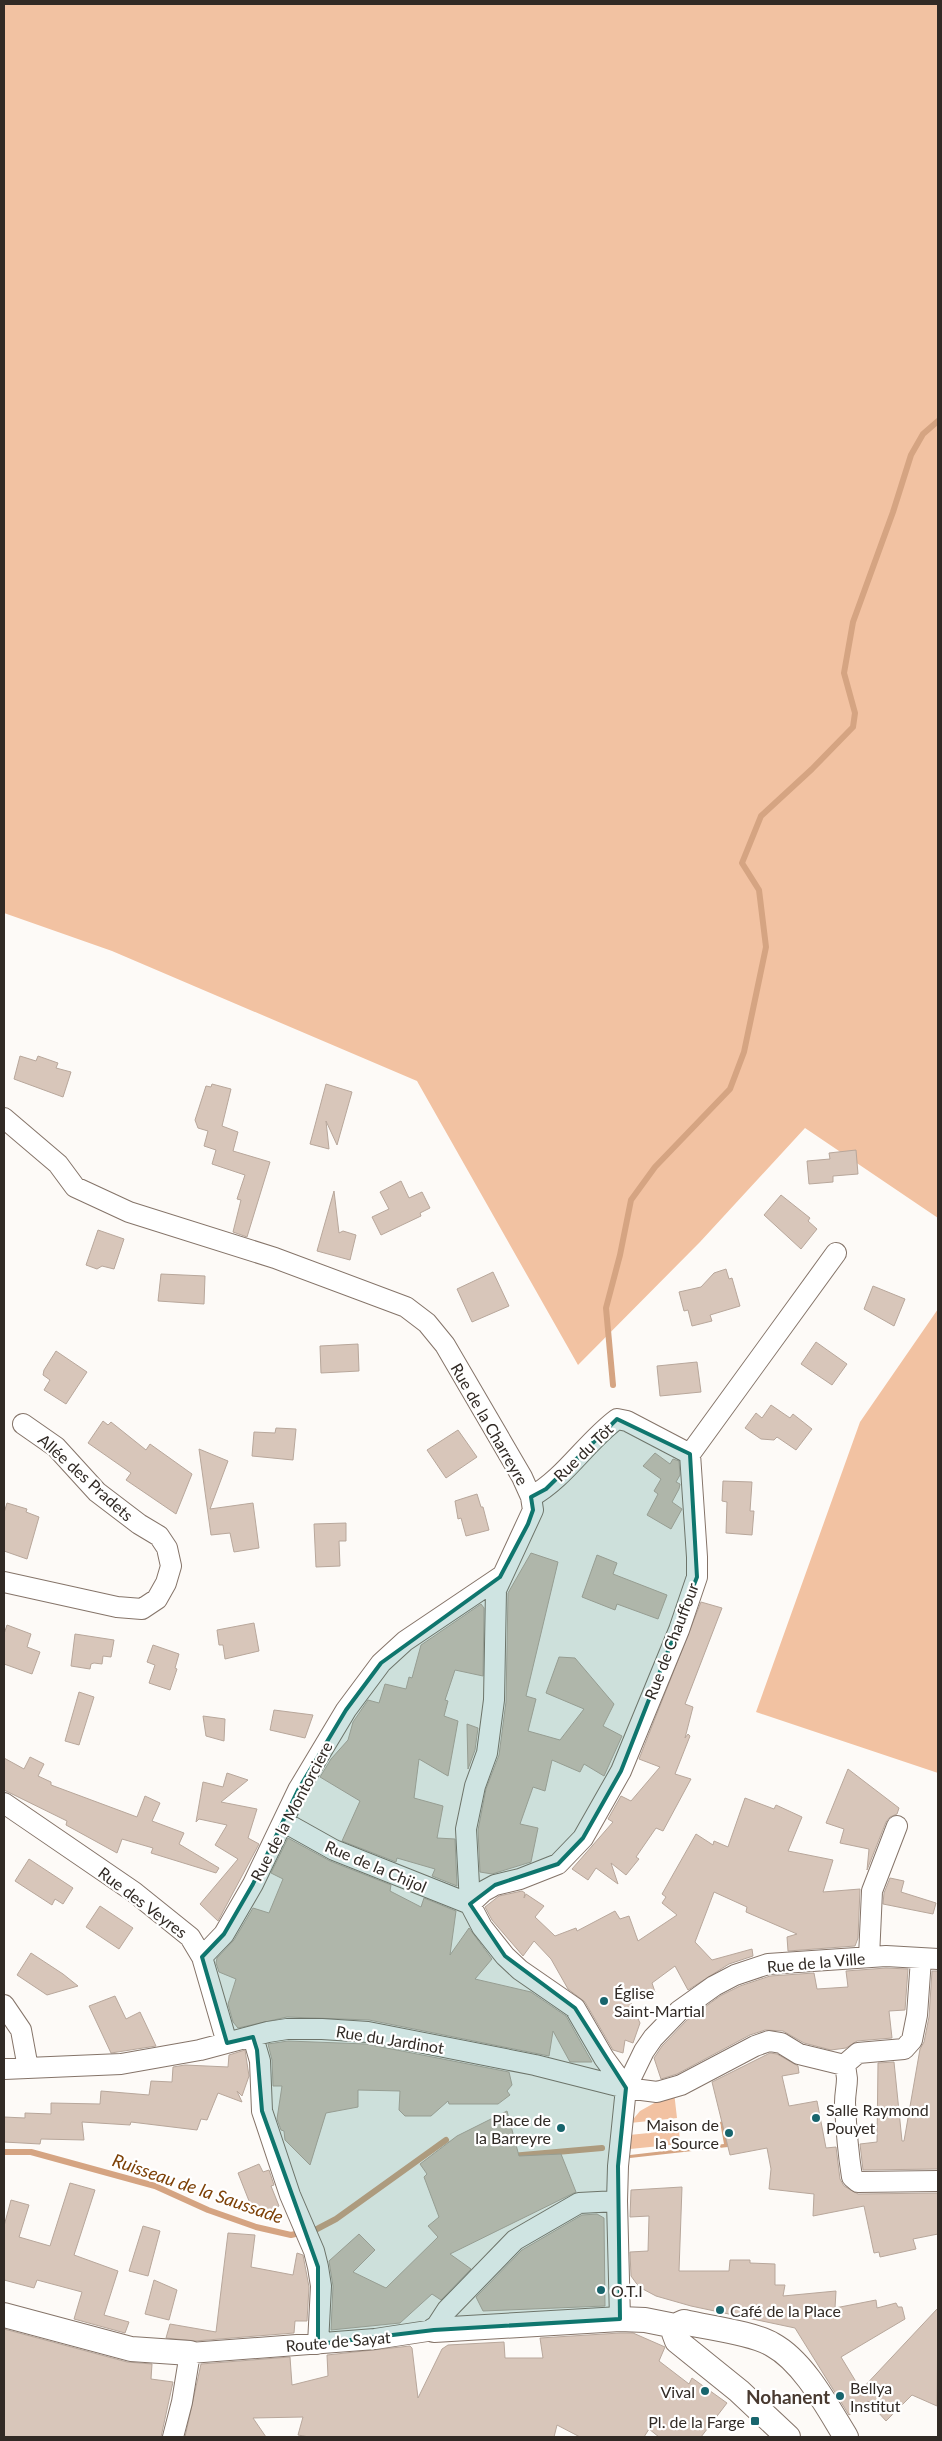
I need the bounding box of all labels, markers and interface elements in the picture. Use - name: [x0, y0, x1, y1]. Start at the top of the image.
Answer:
- street label: Rue de la Charreyre: [447, 1360, 533, 1488]
- street label: Rue du Tôt: [549, 1419, 617, 1485]
- street label: Allée des Pradets: [35, 1429, 137, 1525]
- street label: Rue de Chauffour: [640, 1580, 702, 1702]
- street label: Rue de la Montorciere: [246, 1738, 336, 1884]
- street label: Rue de la Chijol: [322, 1836, 430, 1896]
- street label: Rue des Veyres: [95, 1863, 191, 1942]
- street label: Rue de la Ville: [766, 1948, 866, 1976]
- place label: Église Saint-Martial: [614, 1983, 705, 2020]
- marker: Église Saint-Martial: [598, 1995, 610, 2007]
- street label: Rue du Jardinot: [335, 2021, 446, 2057]
- place label: Salle Raymond Pouyet: [826, 2100, 929, 2137]
- place label: Place de la Barreyre: [475, 2110, 551, 2147]
- marker: Salle Raymond Pouyet: [810, 2112, 822, 2124]
- place label: Maison de la Source: [646, 2115, 719, 2152]
- marker: Place de la Barreyre: [555, 2122, 567, 2134]
- marker: Maison de la Source: [723, 2127, 735, 2139]
- water label: Ruisseau de la Saussade: [110, 2148, 286, 2228]
- place label: O.T.I: [611, 2281, 643, 2300]
- marker: O.T.I: [595, 2284, 607, 2296]
- place label: Café de la Place: [730, 2301, 841, 2320]
- marker: Café de la Place: [714, 2304, 726, 2316]
- street label: Route de Sayat: [285, 2327, 392, 2355]
- place label: Bellya Institut: [850, 2378, 901, 2415]
- place label: Vival: [661, 2382, 695, 2401]
- marker: Vival: [699, 2385, 711, 2397]
- district label: Nohanent: [746, 2385, 830, 2408]
- marker: Bellya Institut: [834, 2390, 846, 2402]
- place label: Pl. de la Farge: [648, 2412, 745, 2431]
- marker: Pl. de la Farge: [749, 2415, 761, 2427]

